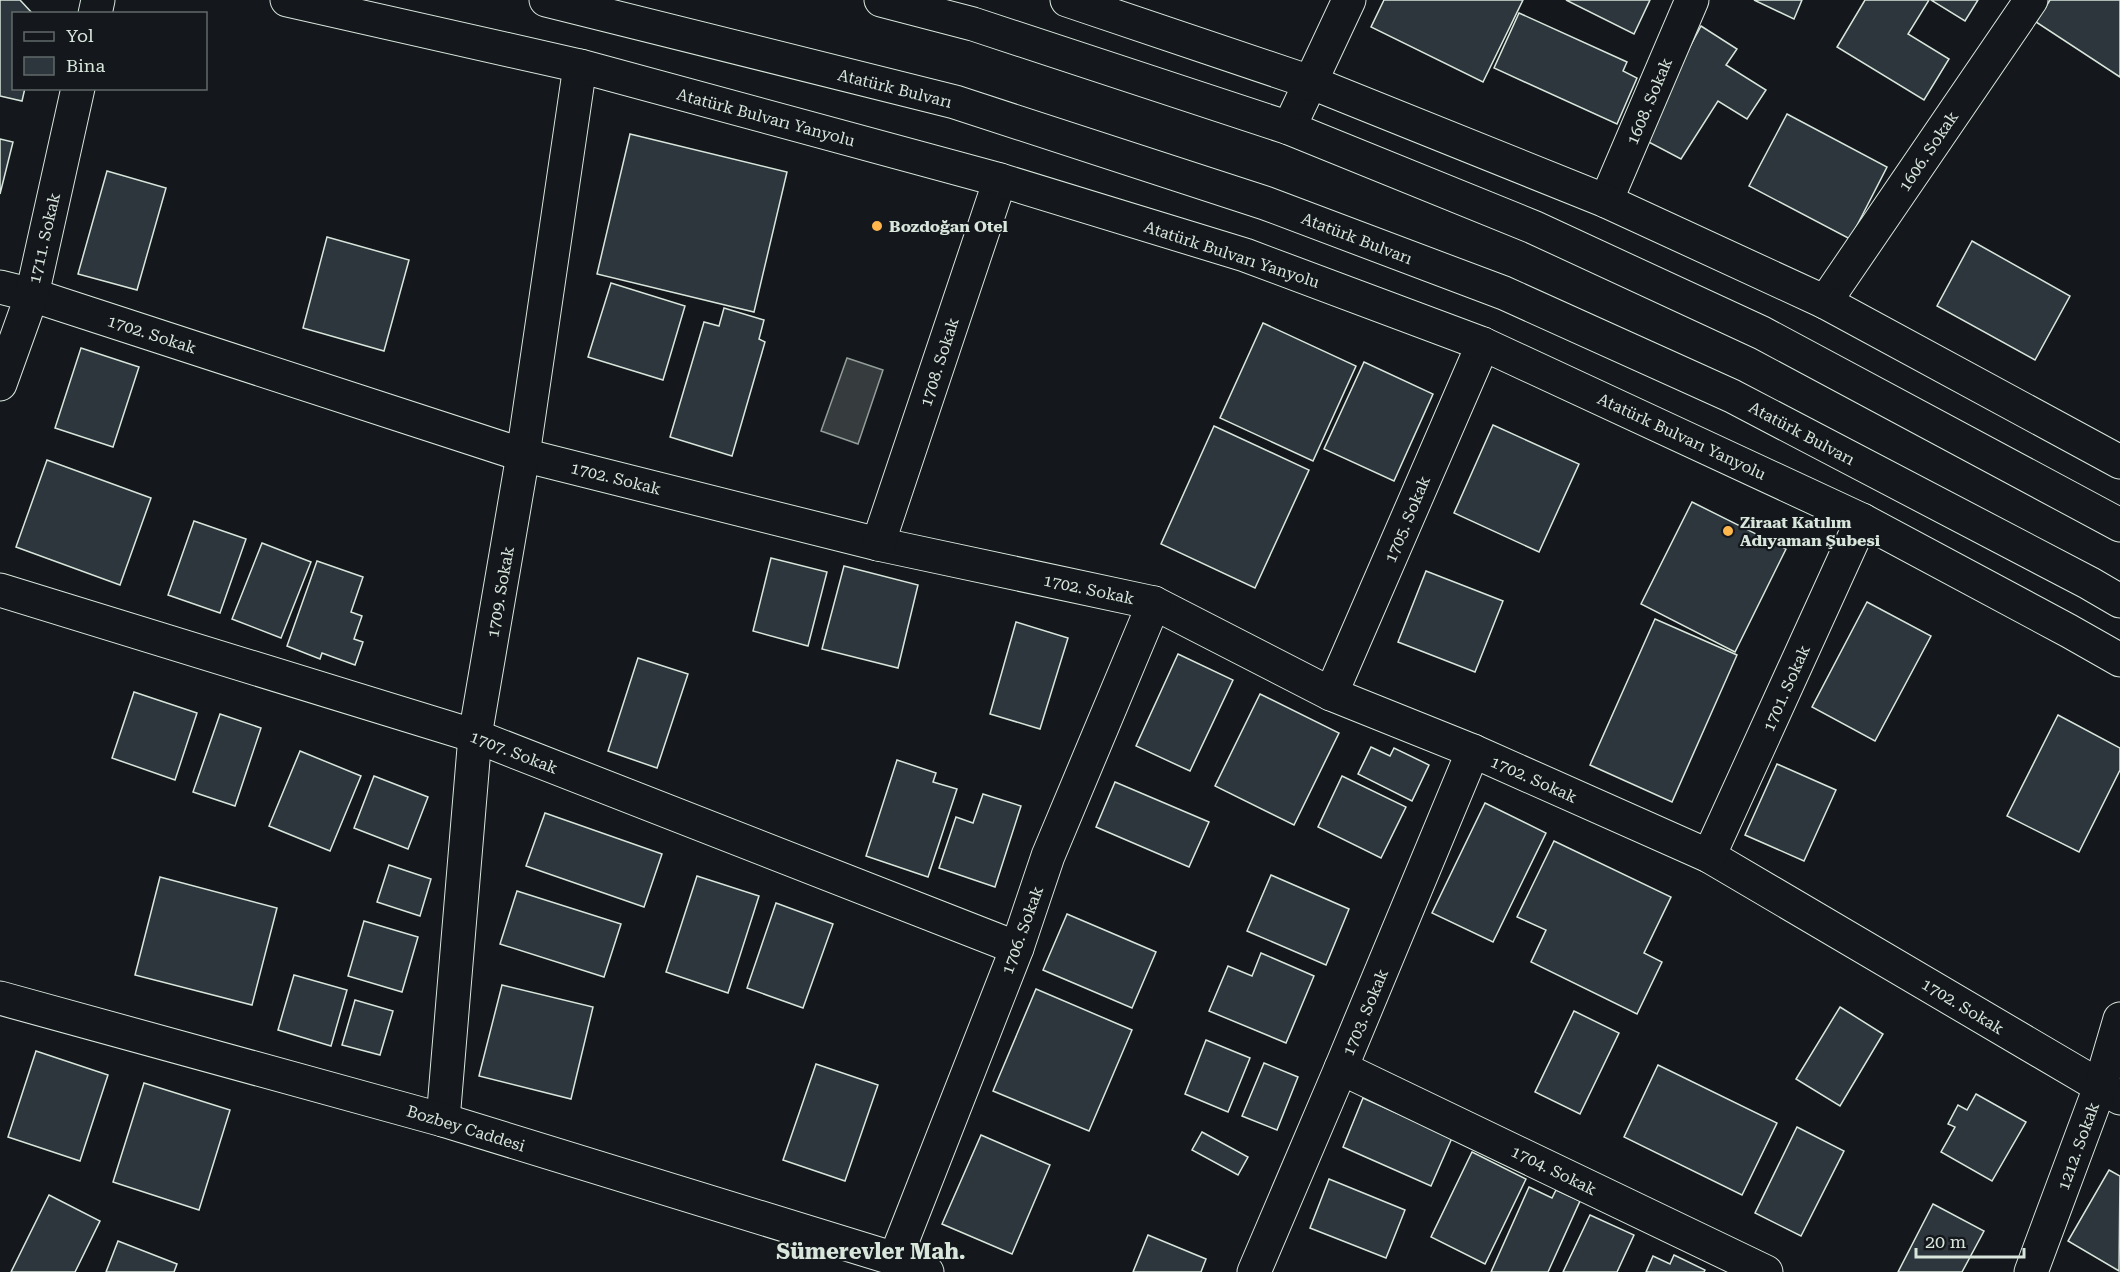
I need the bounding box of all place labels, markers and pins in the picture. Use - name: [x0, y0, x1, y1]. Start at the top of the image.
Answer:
- place label: Bozdoğan Otel: [889, 217, 1009, 236]
- marker: Bozdoğan Otel: [870, 219, 884, 233]
- place label: Ziraat Katılım Adıyaman Şubesi: [1740, 513, 1881, 550]
- marker: Ziraat Katılım Adıyaman Şubesi: [1721, 524, 1735, 538]

